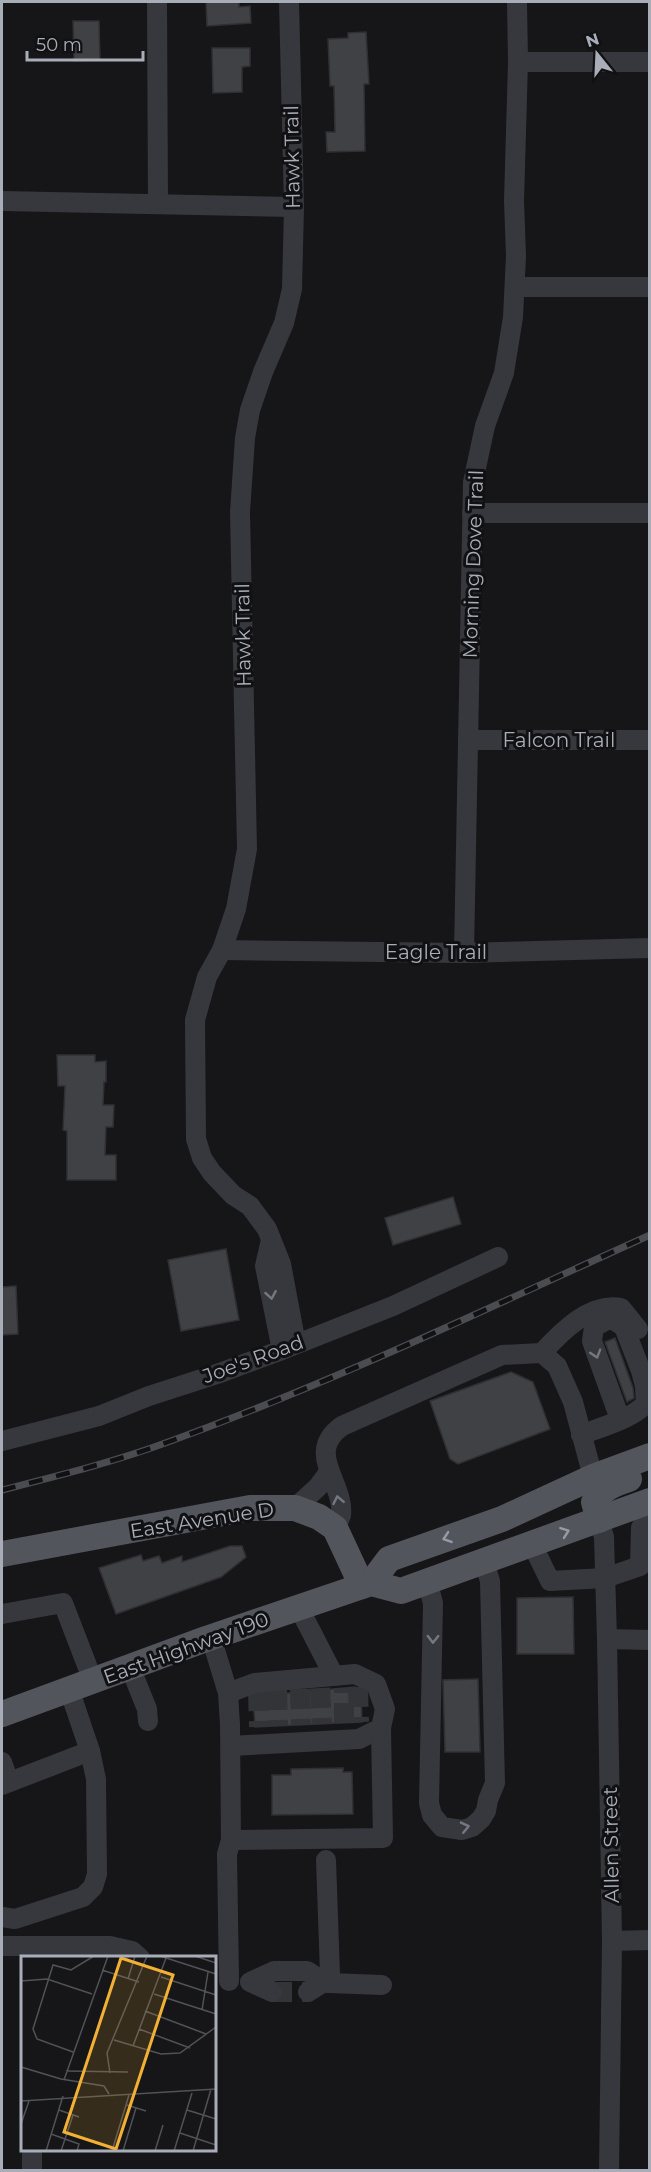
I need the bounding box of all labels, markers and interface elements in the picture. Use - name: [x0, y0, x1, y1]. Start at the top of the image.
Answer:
- scale bar: [27, 24, 142, 62]
- north arrow: [567, 24, 627, 84]
- text: N: [583, 29, 602, 51]
- text: 50 m: [36, 34, 82, 56]
- street label: Hawk Trail: [279, 105, 305, 209]
- street label: Morning Dove Trail: [458, 469, 488, 659]
- street label: Hawk Trail: [230, 583, 256, 687]
- street label: Falcon Trail: [503, 728, 615, 752]
- street label: Eagle Trail: [385, 940, 487, 964]
- one-way arrow: [264, 1291, 276, 1300]
- street label: Joe's Road: [198, 1330, 307, 1389]
- one-way arrow: [589, 1348, 601, 1359]
- one-way arrow: [332, 1495, 345, 1505]
- street label: East Avenue D: [128, 1497, 276, 1543]
- one-way arrow: [560, 1527, 570, 1540]
- one-way arrow: [442, 1531, 453, 1544]
- street label: East Highway 190: [100, 1607, 272, 1689]
- one-way arrow: [426, 1635, 439, 1644]
- street label: Allen Street: [598, 1787, 624, 1903]
- one-way arrow: [460, 1821, 470, 1834]
- inset map: [21, 1956, 216, 2151]

